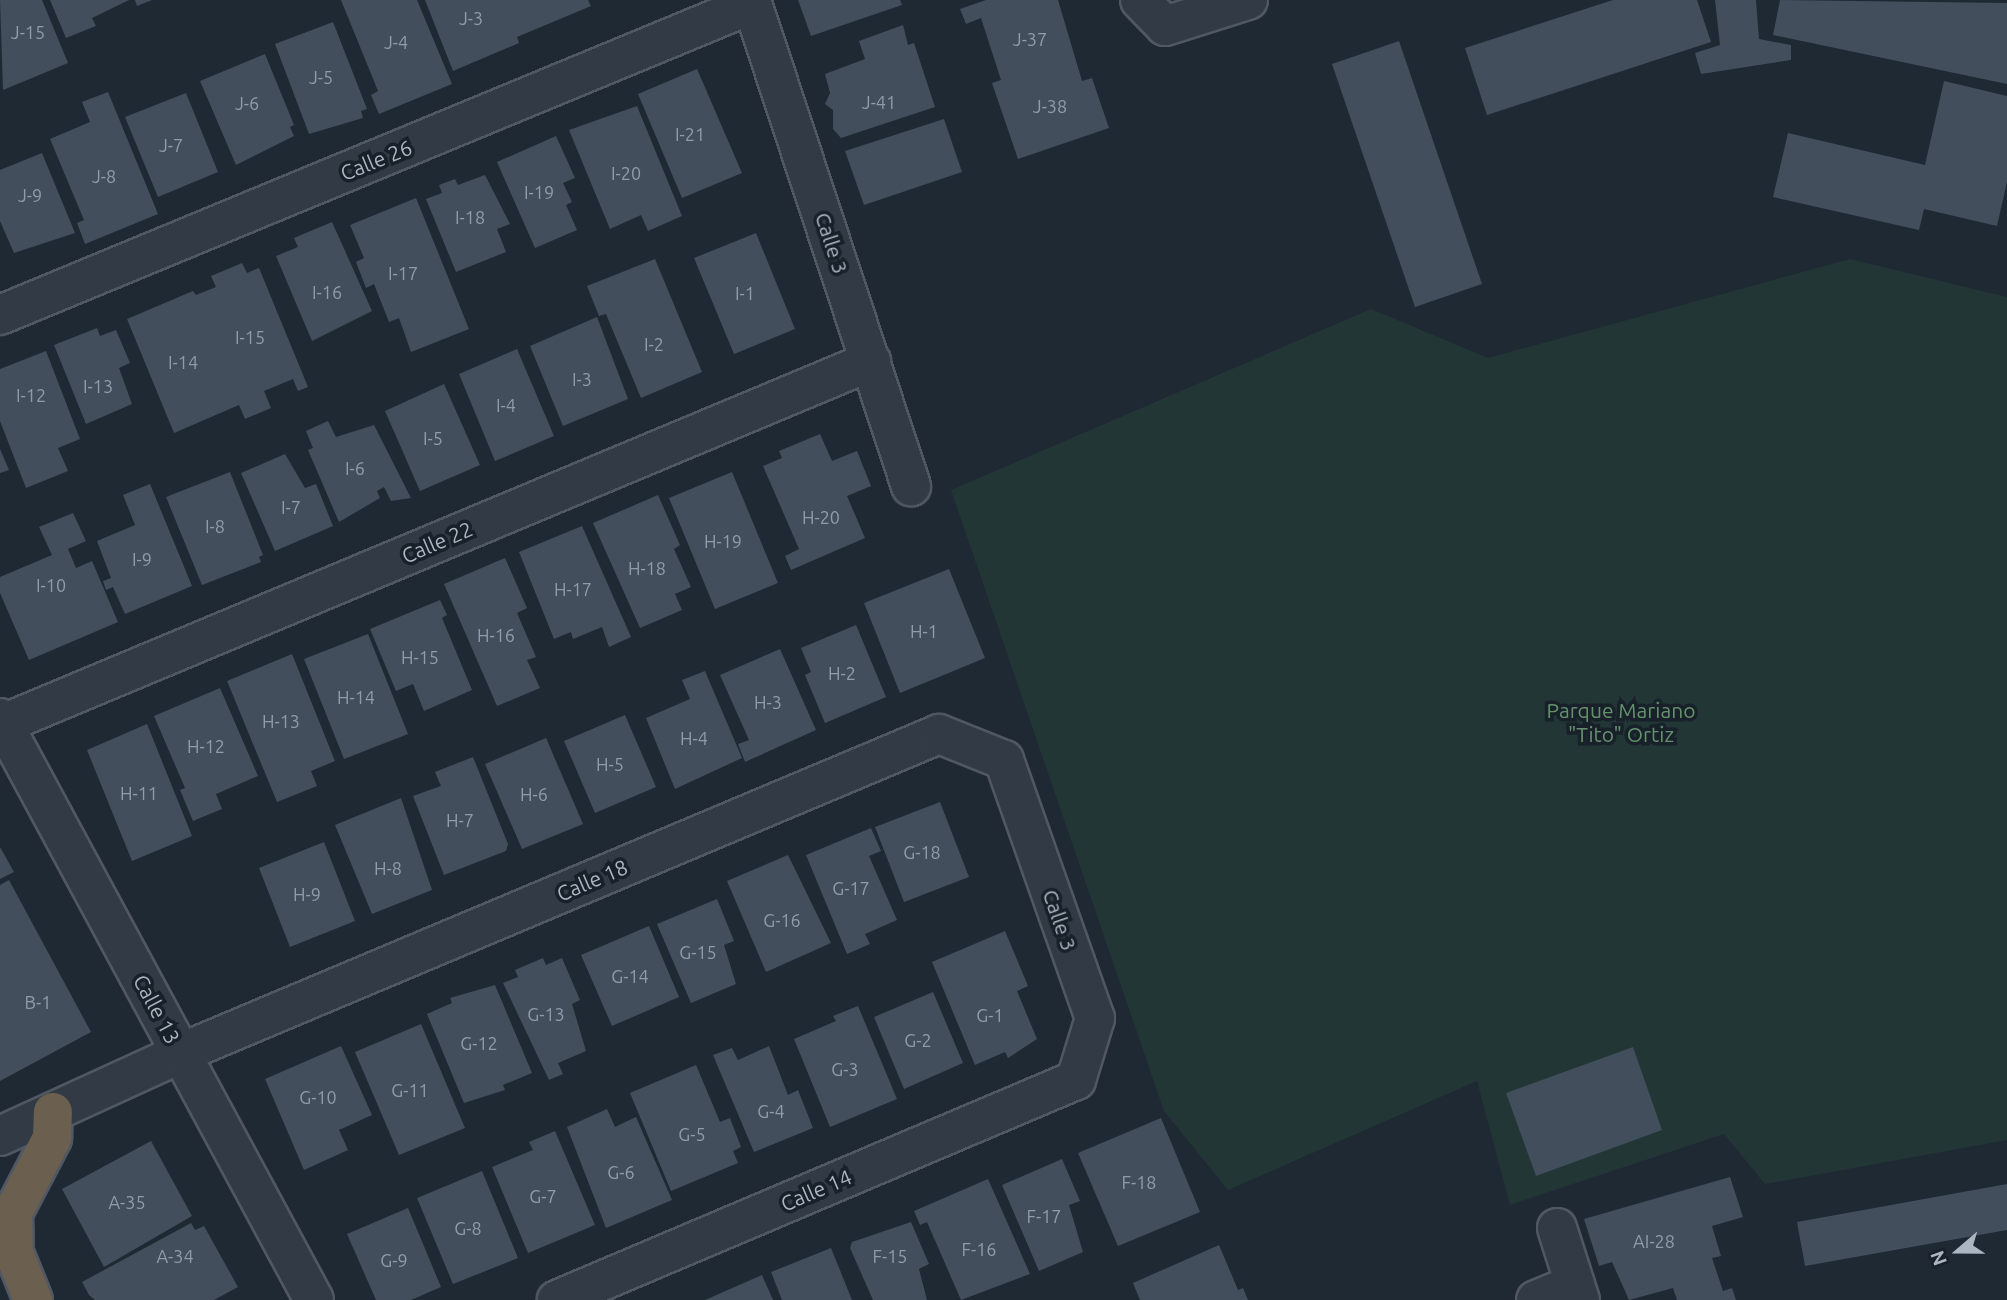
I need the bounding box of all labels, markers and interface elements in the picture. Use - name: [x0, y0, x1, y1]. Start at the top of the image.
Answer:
- house number: J-3: [459, 7, 483, 29]
- house number: J-15: [11, 21, 45, 43]
- house number: J-37: [1013, 28, 1047, 50]
- house number: J-4: [384, 31, 408, 53]
- house number: J-5: [309, 66, 333, 88]
- house number: J-41: [862, 91, 896, 113]
- house number: J-6: [235, 92, 259, 114]
- house number: J-38: [1033, 95, 1067, 117]
- house number: I-21: [675, 123, 705, 145]
- house number: J-7: [159, 134, 183, 156]
- street label: Calle 26: [337, 134, 415, 186]
- house number: I-20: [611, 162, 641, 184]
- house number: J-8: [92, 165, 116, 187]
- house number: I-19: [524, 181, 554, 203]
- house number: J-9: [18, 184, 42, 206]
- house number: I-18: [455, 206, 485, 228]
- street label: Calle 3: [810, 209, 854, 277]
- house number: I-17: [388, 262, 418, 284]
- house number: I-16: [312, 281, 342, 303]
- house number: I-1: [735, 282, 755, 304]
- house number: I-15: [235, 326, 265, 348]
- house number: I-2: [644, 333, 664, 355]
- house number: I-14: [168, 351, 198, 373]
- house number: I-3: [572, 368, 592, 390]
- house number: I-13: [83, 375, 113, 397]
- house number: I-12: [16, 384, 46, 406]
- house number: I-4: [496, 394, 516, 416]
- house number: I-5: [423, 427, 443, 449]
- house number: I-6: [345, 457, 365, 479]
- house number: I-7: [281, 496, 301, 518]
- house number: H-20: [802, 506, 840, 528]
- house number: I-8: [205, 515, 225, 537]
- street label: Calle 22: [398, 516, 476, 568]
- house number: H-19: [704, 530, 742, 552]
- house number: I-9: [132, 548, 152, 570]
- house number: H-18: [628, 557, 666, 579]
- house number: I-10: [36, 574, 66, 596]
- house number: H-17: [554, 578, 592, 600]
- house number: H-1: [910, 620, 938, 642]
- house number: H-16: [477, 624, 515, 646]
- house number: H-15: [401, 646, 439, 668]
- house number: H-2: [828, 662, 856, 684]
- house number: H-14: [337, 686, 375, 708]
- house number: H-3: [754, 691, 782, 713]
- park label: Parque Mariano "Tito" Ortiz: [1547, 697, 1695, 747]
- house number: H-13: [262, 710, 300, 732]
- house number: H-4: [680, 727, 708, 749]
- house number: H-12: [187, 735, 225, 757]
- house number: H-5: [596, 753, 624, 775]
- house number: H-11: [120, 782, 158, 804]
- house number: H-6: [520, 783, 548, 805]
- house number: H-7: [446, 809, 474, 831]
- house number: G-18: [903, 841, 941, 863]
- street label: Calle 18: [553, 854, 631, 906]
- house number: H-8: [374, 857, 402, 879]
- house number: G-17: [832, 877, 870, 899]
- house number: H-9: [293, 883, 321, 905]
- street label: Calle 3: [1038, 886, 1082, 954]
- house number: G-16: [763, 909, 801, 931]
- house number: G-15: [679, 941, 717, 963]
- house number: G-14: [611, 965, 649, 987]
- street label: Calle 13: [128, 970, 186, 1048]
- house number: B-1: [25, 991, 51, 1013]
- house number: G-13: [527, 1003, 565, 1025]
- house number: G-1: [976, 1004, 1004, 1026]
- house number: G-2: [904, 1029, 932, 1051]
- house number: G-12: [460, 1032, 498, 1054]
- house number: G-3: [831, 1058, 859, 1080]
- house number: G-11: [391, 1079, 429, 1101]
- house number: G-10: [299, 1086, 337, 1108]
- house number: G-4: [757, 1100, 785, 1122]
- house number: G-5: [678, 1123, 706, 1145]
- house number: G-6: [607, 1161, 635, 1183]
- street label: Calle 14: [777, 1164, 855, 1216]
- house number: F-18: [1121, 1171, 1157, 1193]
- house number: G-7: [529, 1185, 557, 1207]
- house number: A-35: [108, 1191, 146, 1213]
- house number: F-17: [1026, 1205, 1062, 1227]
- north arrow: [1923, 1216, 1993, 1286]
- house number: G-8: [454, 1217, 482, 1239]
- house number: AI-28: [1633, 1230, 1675, 1252]
- house number: F-16: [961, 1238, 997, 1260]
- house number: A-34: [156, 1245, 194, 1267]
- house number: F-15: [872, 1245, 908, 1267]
- text: N: [1926, 1248, 1951, 1269]
- house number: G-9: [380, 1249, 408, 1271]

